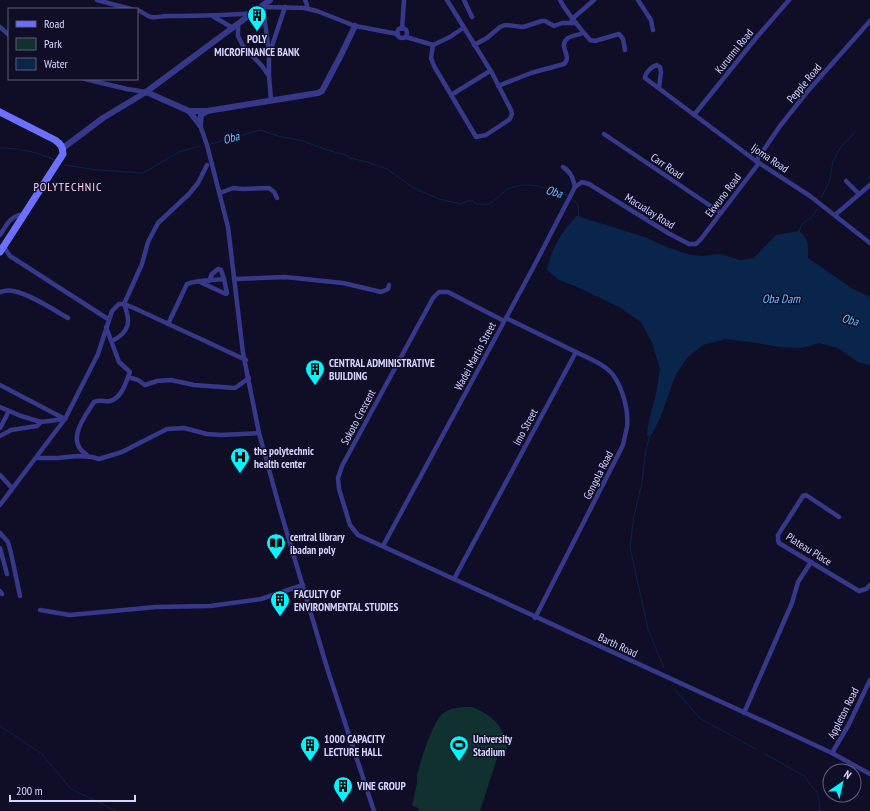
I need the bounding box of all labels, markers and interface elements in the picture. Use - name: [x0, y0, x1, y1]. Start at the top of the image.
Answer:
- building icon: POLY MICROFINANCE BANK: [246, 4, 268, 32]
- legend: [8, 8, 138, 80]
- text: Road: [44, 16, 64, 31]
- street label: Kurunmi Road: [712, 26, 756, 76]
- place label: POLY MICROFINANCE BANK: [214, 32, 300, 59]
- text: Park: [44, 36, 62, 51]
- text: Water: [44, 56, 69, 71]
- street label: Pepple Road: [784, 60, 825, 105]
- water label: Oba: [221, 128, 242, 147]
- street label: Ijoma Road: [749, 140, 792, 176]
- street label: Carr Road: [648, 150, 686, 182]
- street label: Ekwuno Road: [702, 170, 744, 220]
- district label: POLYTECHNIC: [33, 179, 103, 194]
- water label: Oba: [544, 182, 565, 201]
- street label: Macualay Road: [622, 190, 678, 232]
- water label: Oba Dam: [762, 291, 801, 306]
- water label: Oba: [840, 310, 861, 329]
- street label: Wadei Martin Street: [451, 319, 499, 393]
- place label: CENTRAL ADMINISTRATIVE BUILDING: [329, 356, 435, 383]
- building icon: CENTRAL ADMINISTRATIVE BUILDING: [304, 358, 326, 386]
- street label: Sokoto Crescent: [338, 387, 378, 447]
- street label: Imo Street: [510, 406, 540, 448]
- place label: the polytechnic health center: [254, 444, 314, 471]
- hospital icon: the polytechnic health center: [229, 446, 251, 474]
- street label: Gongola Road: [580, 448, 616, 502]
- place label: central library ibadan poly: [290, 530, 345, 557]
- street label: Plateau Place: [784, 530, 835, 569]
- library icon: central library ibadan poly: [265, 532, 287, 560]
- place label: FACULTY OF ENVIRONMENTAL STUDIES: [294, 587, 398, 614]
- building icon: FACULTY OF ENVIRONMENTAL STUDIES: [269, 589, 291, 617]
- street label: Barth Road: [596, 630, 640, 660]
- street label: Appleton Road: [824, 685, 862, 741]
- place label: 1000 CAPACITY LECTURE HALL: [324, 732, 386, 759]
- place label: University Stadium: [473, 732, 513, 759]
- building icon: 1000 CAPACITY LECTURE HALL: [299, 734, 321, 762]
- sports icon: University Stadium: [448, 734, 470, 762]
- north arrow: [822, 763, 862, 803]
- text: N: [841, 767, 854, 782]
- building icon: VINE GROUP: [332, 775, 354, 803]
- scale bar: [10, 777, 135, 803]
- place label: VINE GROUP: [356, 779, 406, 793]
- text: 200 m: [16, 783, 43, 798]

